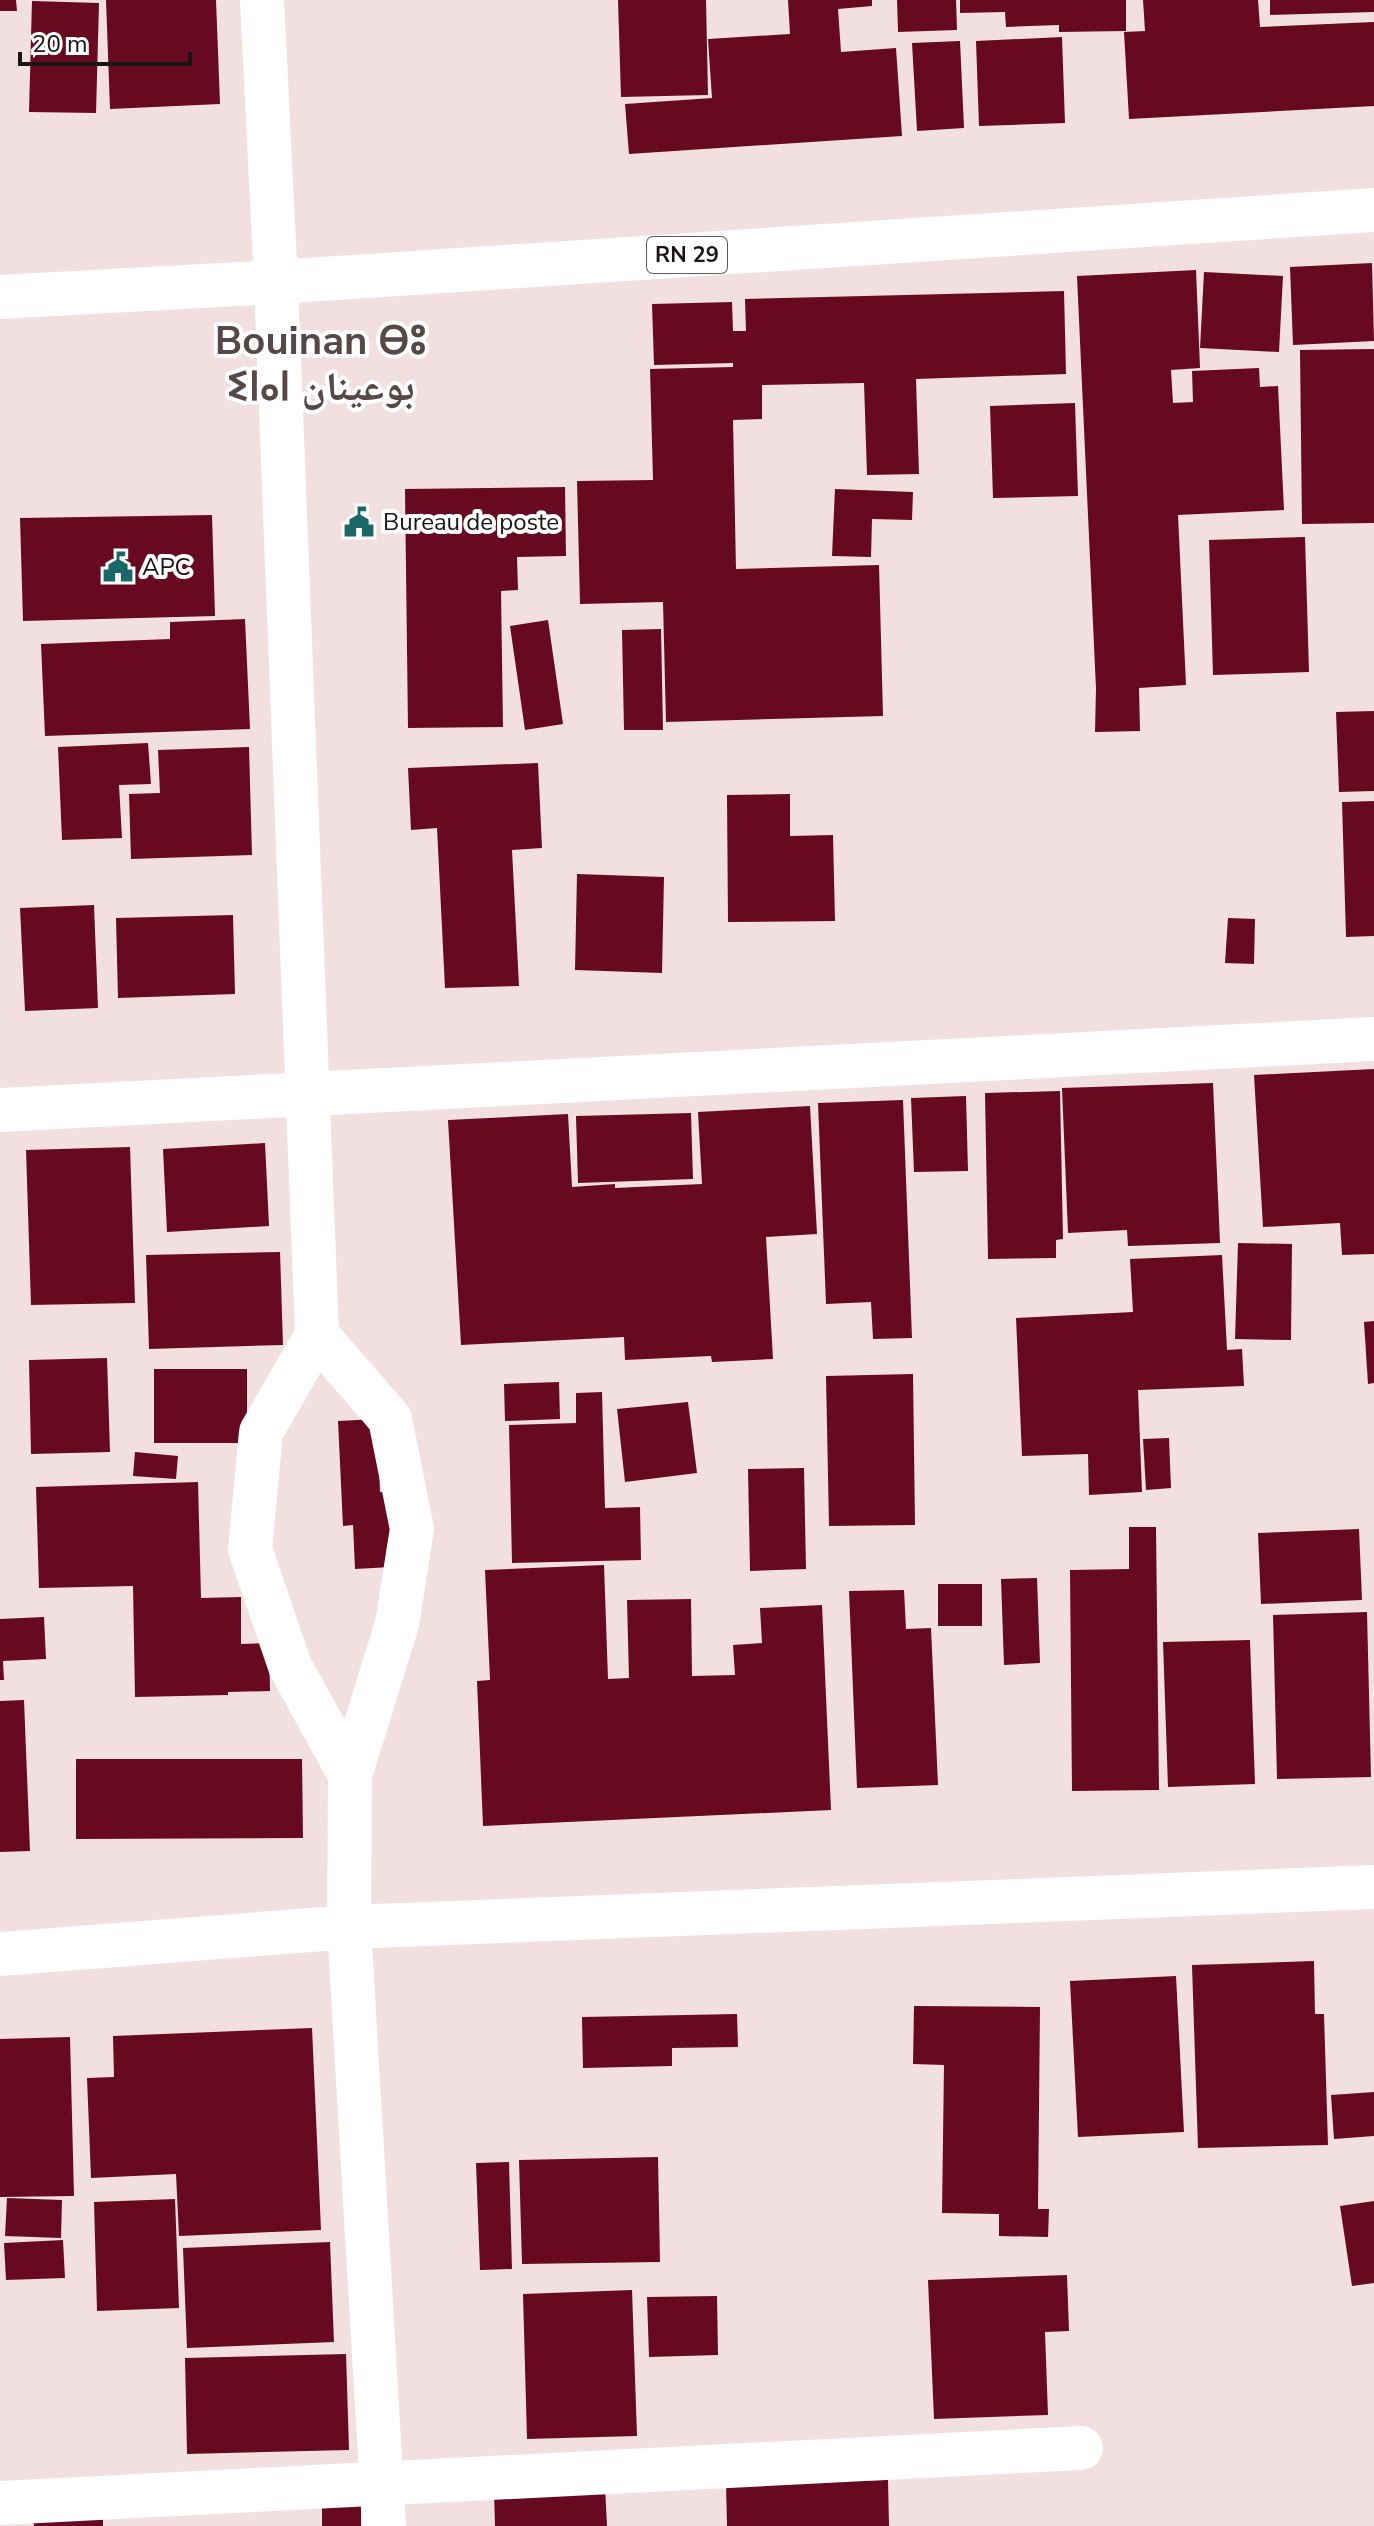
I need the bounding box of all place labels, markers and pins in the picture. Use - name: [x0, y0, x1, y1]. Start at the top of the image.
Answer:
- public building icon: Bureau de poste: [342, 505, 376, 539]
- place label: Bureau de poste: [383, 506, 559, 538]
- public building icon: APC: [101, 550, 135, 584]
- place label: APC: [142, 551, 191, 583]

